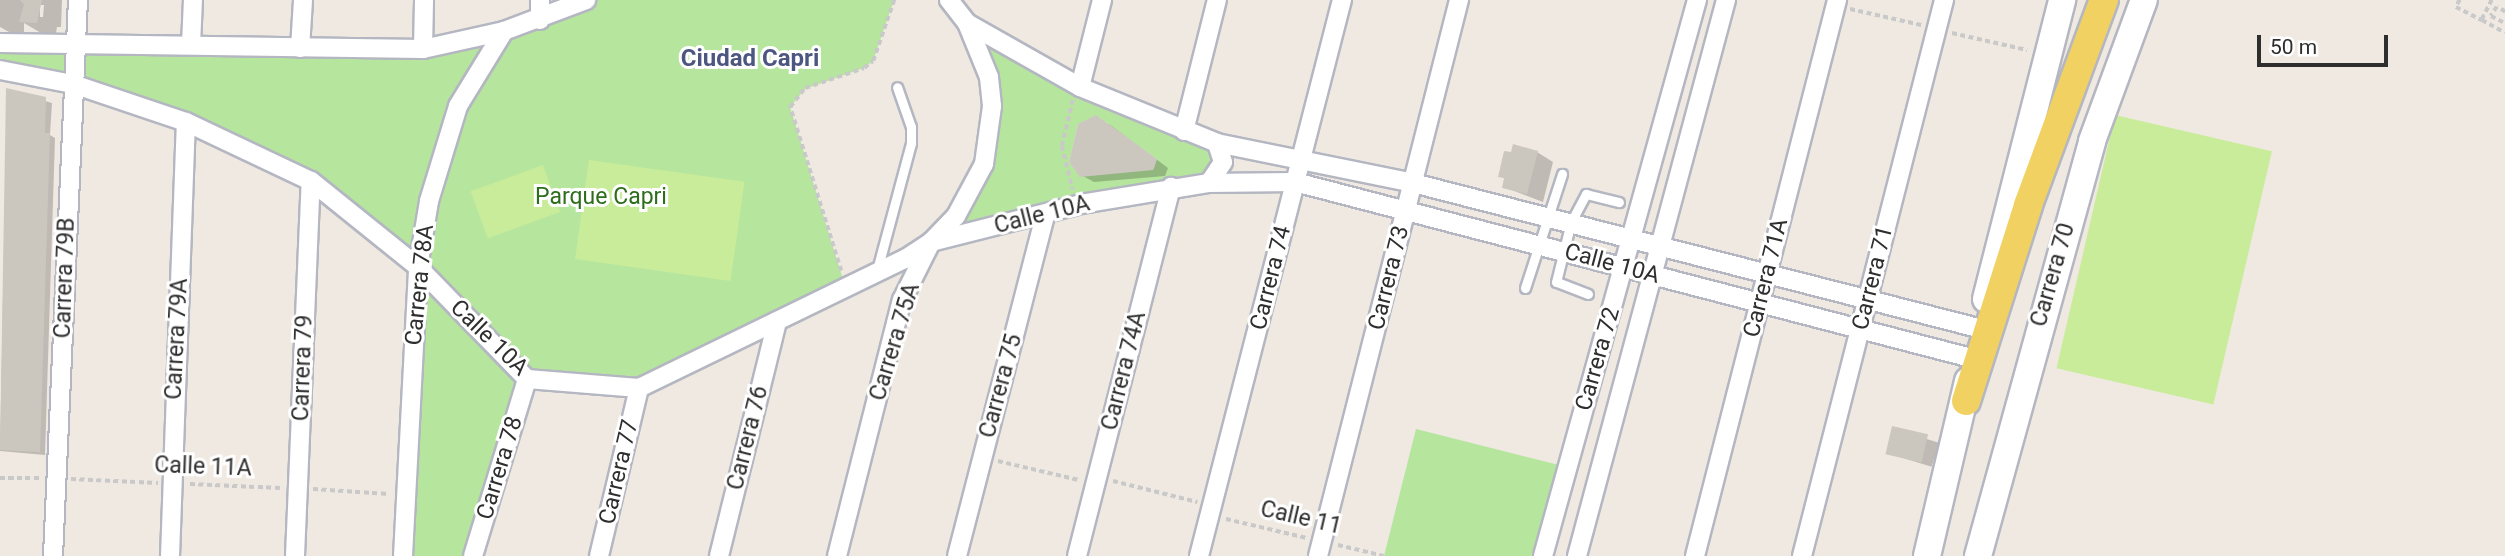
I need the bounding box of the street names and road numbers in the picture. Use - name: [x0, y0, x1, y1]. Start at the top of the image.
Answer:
- street label: Calle 10A: [991, 190, 1093, 240]
- street label: Carrera 71A: [1738, 216, 1794, 340]
- street label: Carrera 79B: [49, 217, 81, 339]
- street label: Carrera 70: [2025, 220, 2081, 330]
- street label: Carrera 78A: [400, 223, 440, 347]
- street label: Carrera 74: [1245, 223, 1297, 333]
- street label: Carrera 73: [1363, 223, 1415, 333]
- street label: Carrera 71: [1847, 223, 1899, 333]
- street label: Calle 10A: [1561, 238, 1663, 290]
- street label: Carrera 79A: [160, 278, 194, 400]
- street label: Carrera 75A: [864, 280, 926, 404]
- street label: Calle 10A: [444, 294, 534, 382]
- street label: Carrera 72: [1570, 304, 1626, 414]
- street label: Carrera 74A: [1096, 309, 1152, 433]
- street label: Carrera 79: [287, 314, 319, 422]
- street label: Carrera 75: [974, 331, 1028, 441]
- street label: Carrera 76: [722, 383, 774, 493]
- street label: Carrera 78: [471, 413, 529, 523]
- street label: Carrera 77: [594, 417, 644, 527]
- street label: Calle 11A: [154, 452, 252, 482]
- street label: Calle 11: [1258, 495, 1344, 541]

